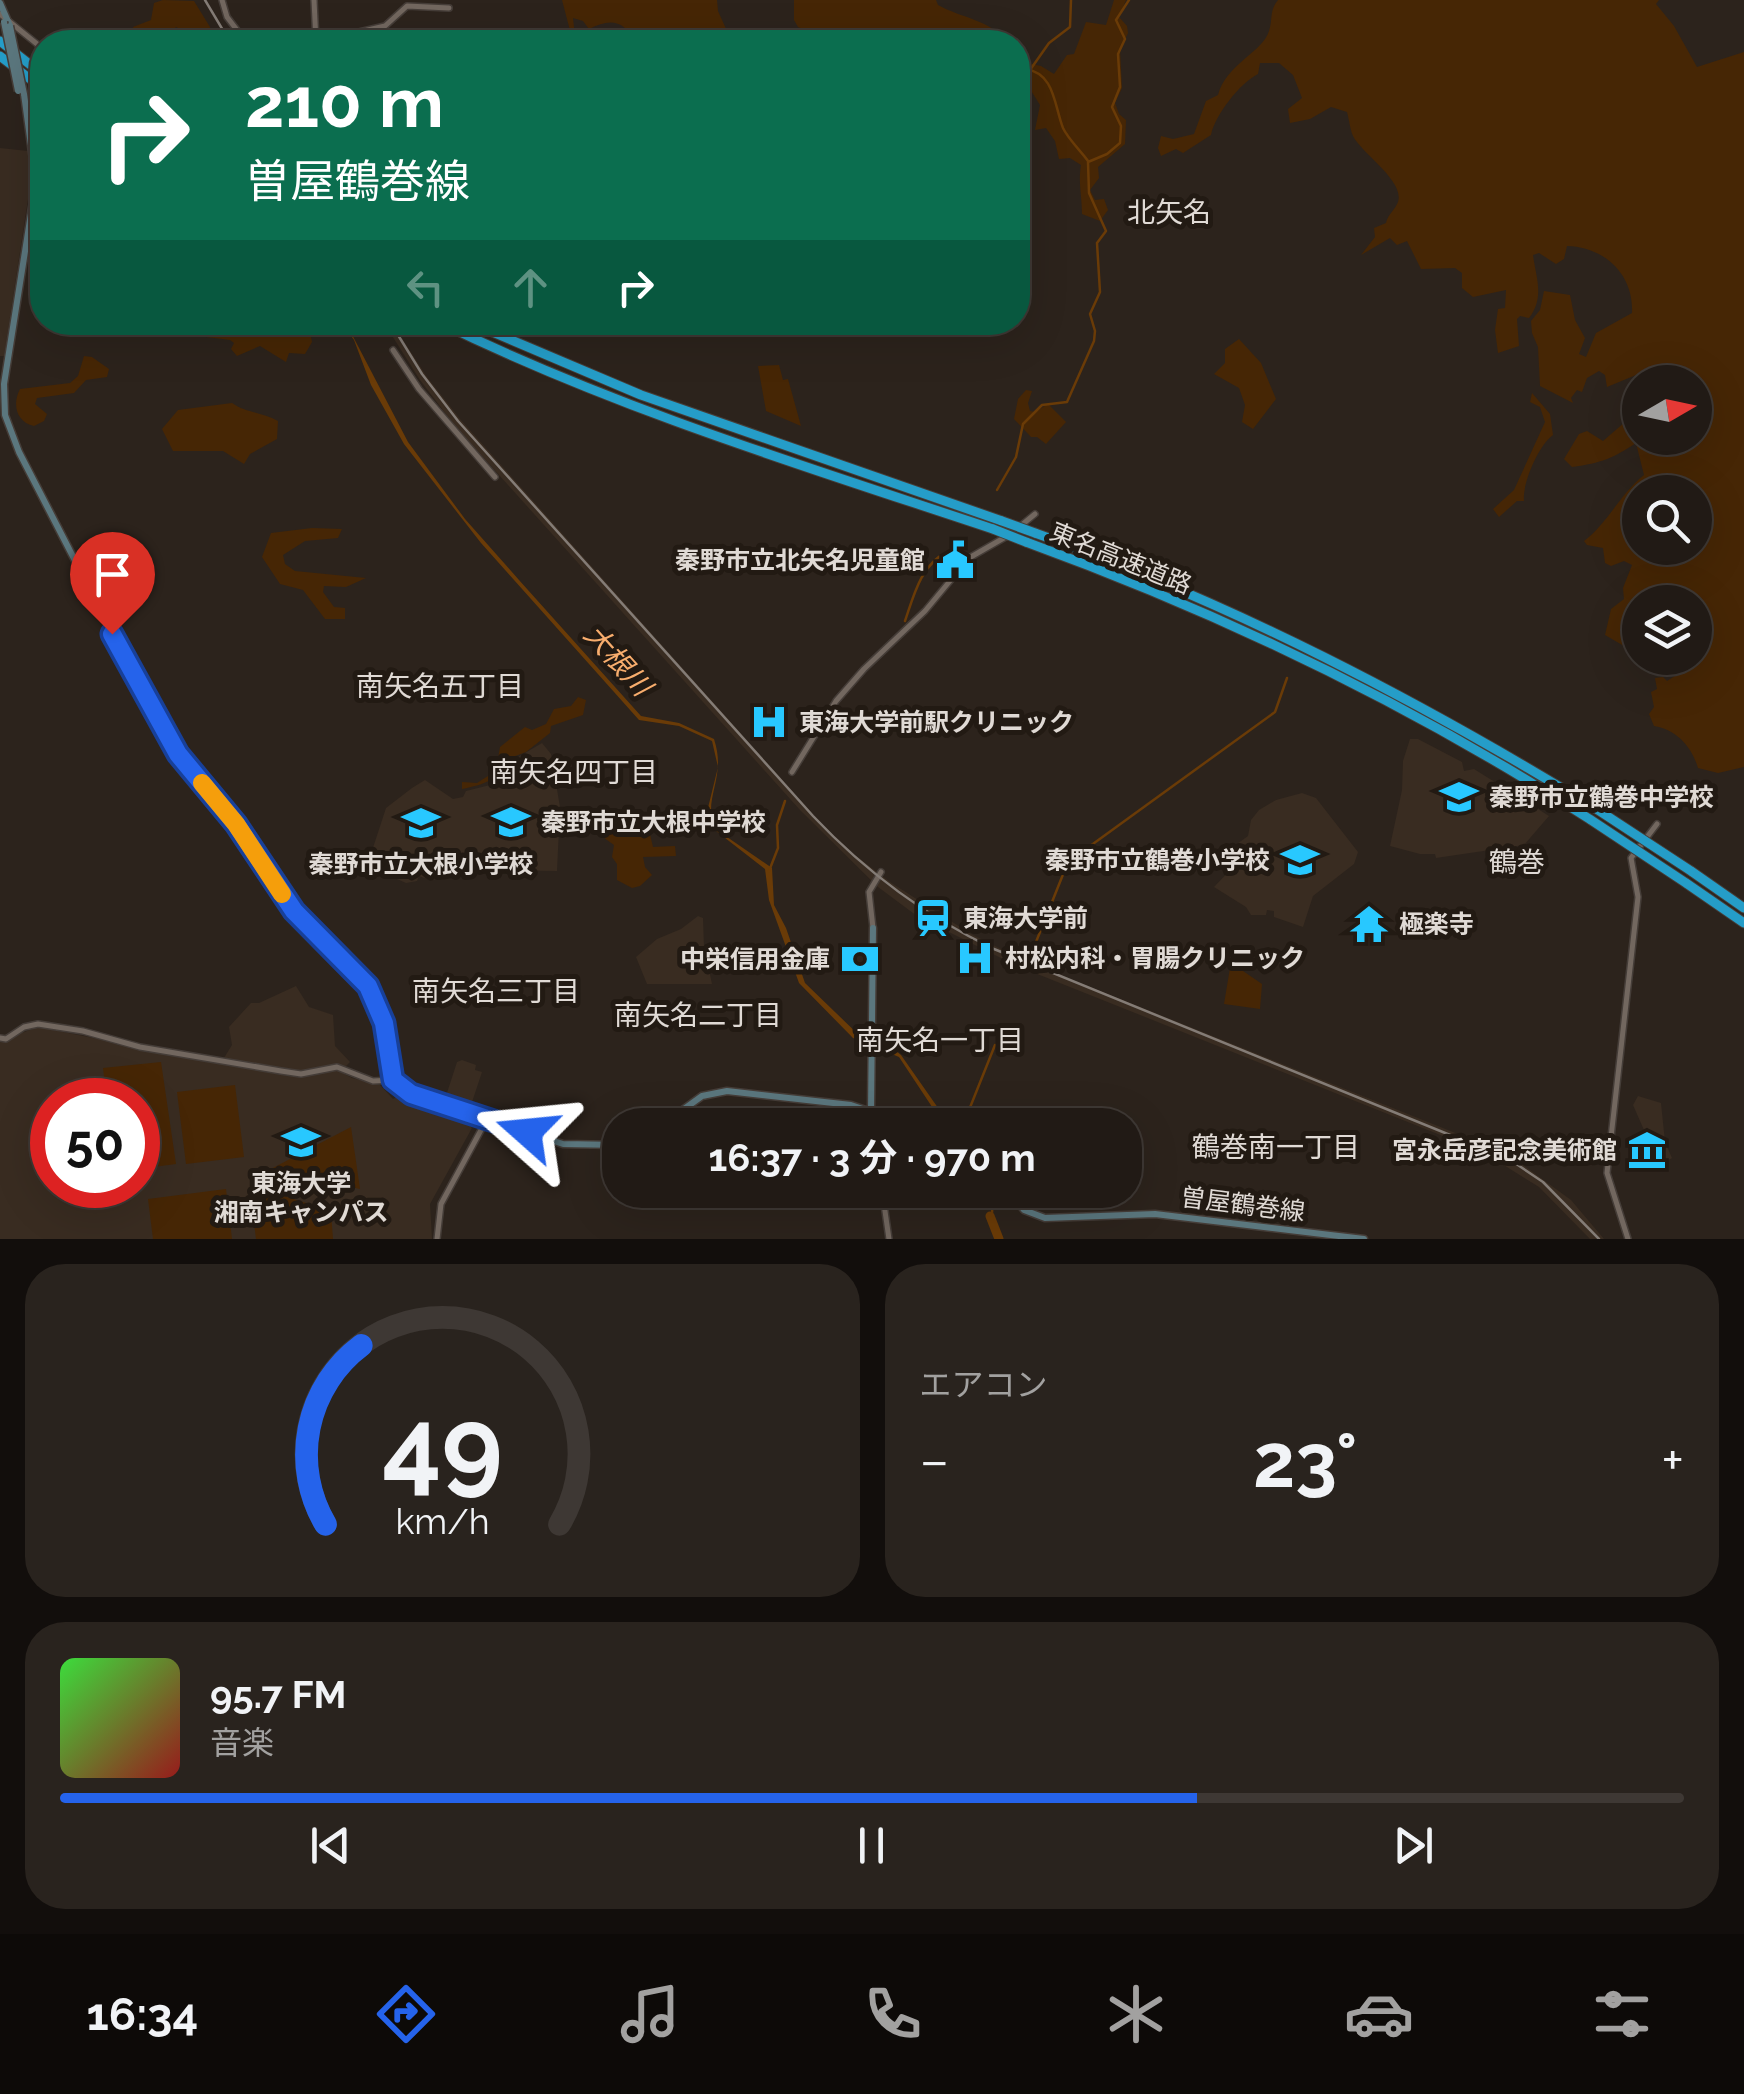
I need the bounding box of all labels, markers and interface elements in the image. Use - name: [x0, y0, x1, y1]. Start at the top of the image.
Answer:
- text: 210 m: [245, 61, 444, 143]
- icon: right: [80, 70, 210, 200]
- text: 曽屋鶴巻線: [245, 155, 470, 208]
- district label: 北矢名: [1127, 196, 1211, 229]
- icon: left: [398, 260, 453, 315]
- icon: ahead: [503, 260, 558, 315]
- icon: right: [608, 260, 663, 315]
- north arrow: [1622, 365, 1712, 455]
- map controls: [1622, 365, 1712, 675]
- button: search: [1622, 475, 1712, 565]
- street label: 東名高速道路: [1046, 516, 1196, 600]
- pin: [70, 532, 155, 635]
- public building icon: 秦野市立北矢名児童館: [934, 539, 976, 581]
- place label: 秦野市立北矢名児童館: [675, 545, 925, 575]
- icon: arrive: [85, 547, 140, 602]
- button: layers: [1622, 585, 1712, 675]
- water label: 大根川: [577, 618, 660, 705]
- district label: 南矢名五丁目: [356, 670, 524, 703]
- hospital icon: 東海大学前駅クリニック: [748, 701, 790, 743]
- place label: 東海大学前駅クリニック: [799, 707, 1074, 737]
- district label: 南矢名四丁目: [490, 756, 658, 789]
- school or university icon: 秦野市立鶴巻中学校: [1438, 776, 1480, 818]
- place label: 秦野市立鶴巻中学校: [1489, 782, 1714, 812]
- school or university icon: 秦野市立大根中学校: [490, 801, 532, 843]
- school or university icon: 秦野市立大根小学校: [400, 802, 442, 844]
- place label: 秦野市立大根中学校: [541, 807, 766, 837]
- school or university icon: 秦野市立鶴巻小学校: [1279, 839, 1321, 881]
- place label: 秦野市立鶴巻小学校: [1045, 845, 1270, 875]
- district label: 鶴巻: [1489, 846, 1545, 879]
- place label: 秦野市立大根小学校: [308, 849, 534, 879]
- station icon: 東海大学前: [912, 897, 954, 939]
- place label: 東海大学前: [963, 903, 1088, 933]
- temple icon: 極楽寺: [1348, 903, 1390, 945]
- place label: 極楽寺: [1399, 909, 1474, 939]
- hospital icon: 村松内科・胃腸クリニック: [954, 937, 996, 979]
- bank icon: 中栄信用金庫: [839, 938, 881, 980]
- place label: 村松内科・胃腸クリニック: [1005, 943, 1305, 973]
- place label: 中栄信用金庫: [680, 944, 830, 974]
- district label: 南矢名三丁目: [412, 975, 580, 1008]
- district label: 南矢名二丁目: [614, 999, 782, 1032]
- district label: 南矢名一丁目: [856, 1024, 1024, 1057]
- speed limit sign: 50: [30, 1078, 160, 1208]
- position arrow: [475, 1080, 579, 1184]
- school or university icon: 東海大学 湘南キャンパス: [280, 1121, 322, 1163]
- museum icon: 宮永岳彦記念美術館: [1626, 1129, 1668, 1171]
- district label: 鶴巻南一丁目: [1192, 1131, 1360, 1164]
- text: 16:37 · 3 分 · 970 m: [708, 1135, 1036, 1180]
- place label: 宮永岳彦記念美術館: [1392, 1135, 1617, 1165]
- place label: 東海大学 湘南キャンパス: [213, 1168, 389, 1227]
- street label: 曽屋鶴巻線: [1179, 1181, 1307, 1227]
- text: エアコン: [920, 1366, 1048, 1403]
- text: 49: [382, 1384, 503, 1506]
- text: 23°: [1253, 1416, 1357, 1505]
- text: −: [920, 1428, 949, 1493]
- text: +: [1661, 1428, 1684, 1493]
- text: km/h: [395, 1500, 489, 1542]
- text: 95.7 FM: [210, 1672, 346, 1717]
- text: 音楽: [210, 1724, 274, 1761]
- icon: previous: [303, 1818, 358, 1873]
- icon: pause: [844, 1818, 899, 1873]
- icon: next: [1386, 1818, 1441, 1873]
- icon: directions: [371, 1979, 441, 2049]
- icon: music: [615, 1979, 685, 2049]
- icon: phone: [858, 1979, 928, 2049]
- icon: climate: [1101, 1979, 1171, 2049]
- icon: car: [1344, 1979, 1414, 2049]
- icon: filters: [1587, 1979, 1657, 2049]
- text: 16:34: [87, 1988, 198, 2041]

